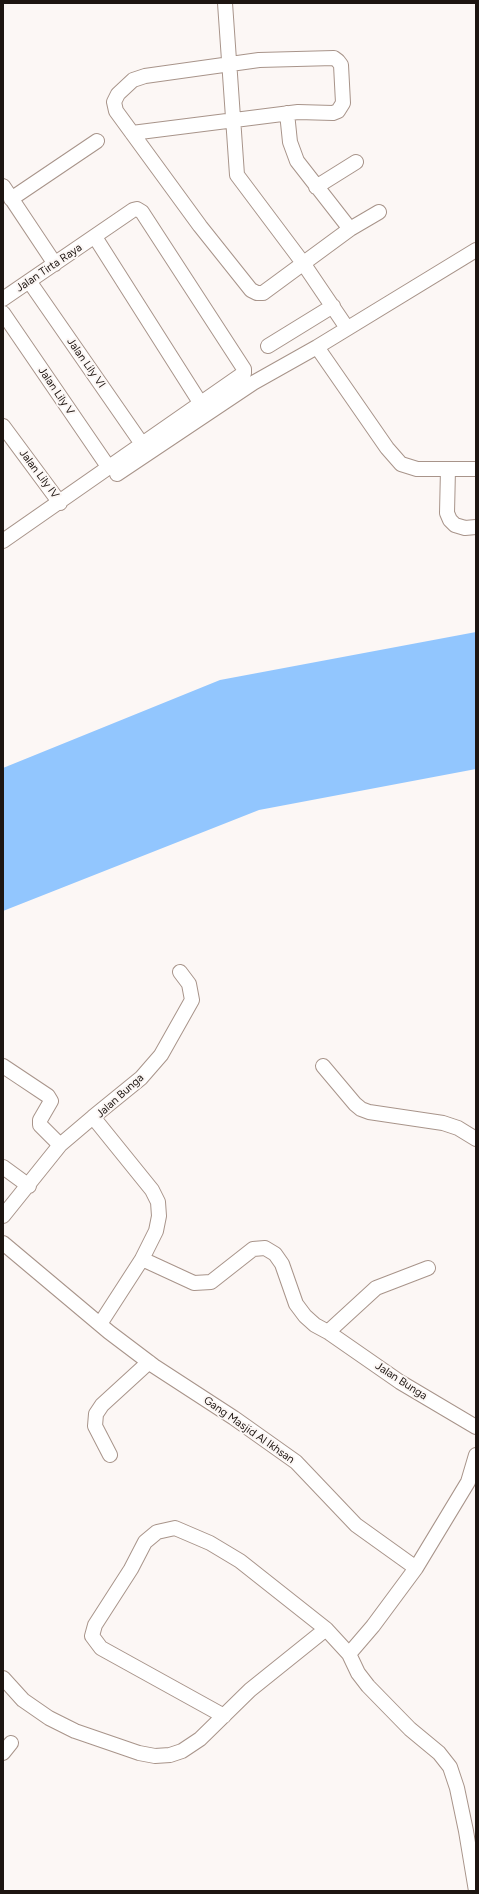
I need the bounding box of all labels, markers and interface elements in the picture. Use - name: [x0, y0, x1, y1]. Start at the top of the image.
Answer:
- street label: Jalan Tirta Raya: [14, 241, 84, 295]
- street label: Jalan Lily VI: [64, 335, 108, 391]
- street label: Jalan Lily V: [35, 365, 77, 417]
- street label: Jalan Lily IV: [16, 447, 62, 501]
- street label: Jalan Bunga: [94, 1071, 146, 1121]
- street label: Jalan Bunga: [373, 1359, 429, 1403]
- street label: Gang Masjid Al Ikhsan: [201, 1394, 297, 1466]

